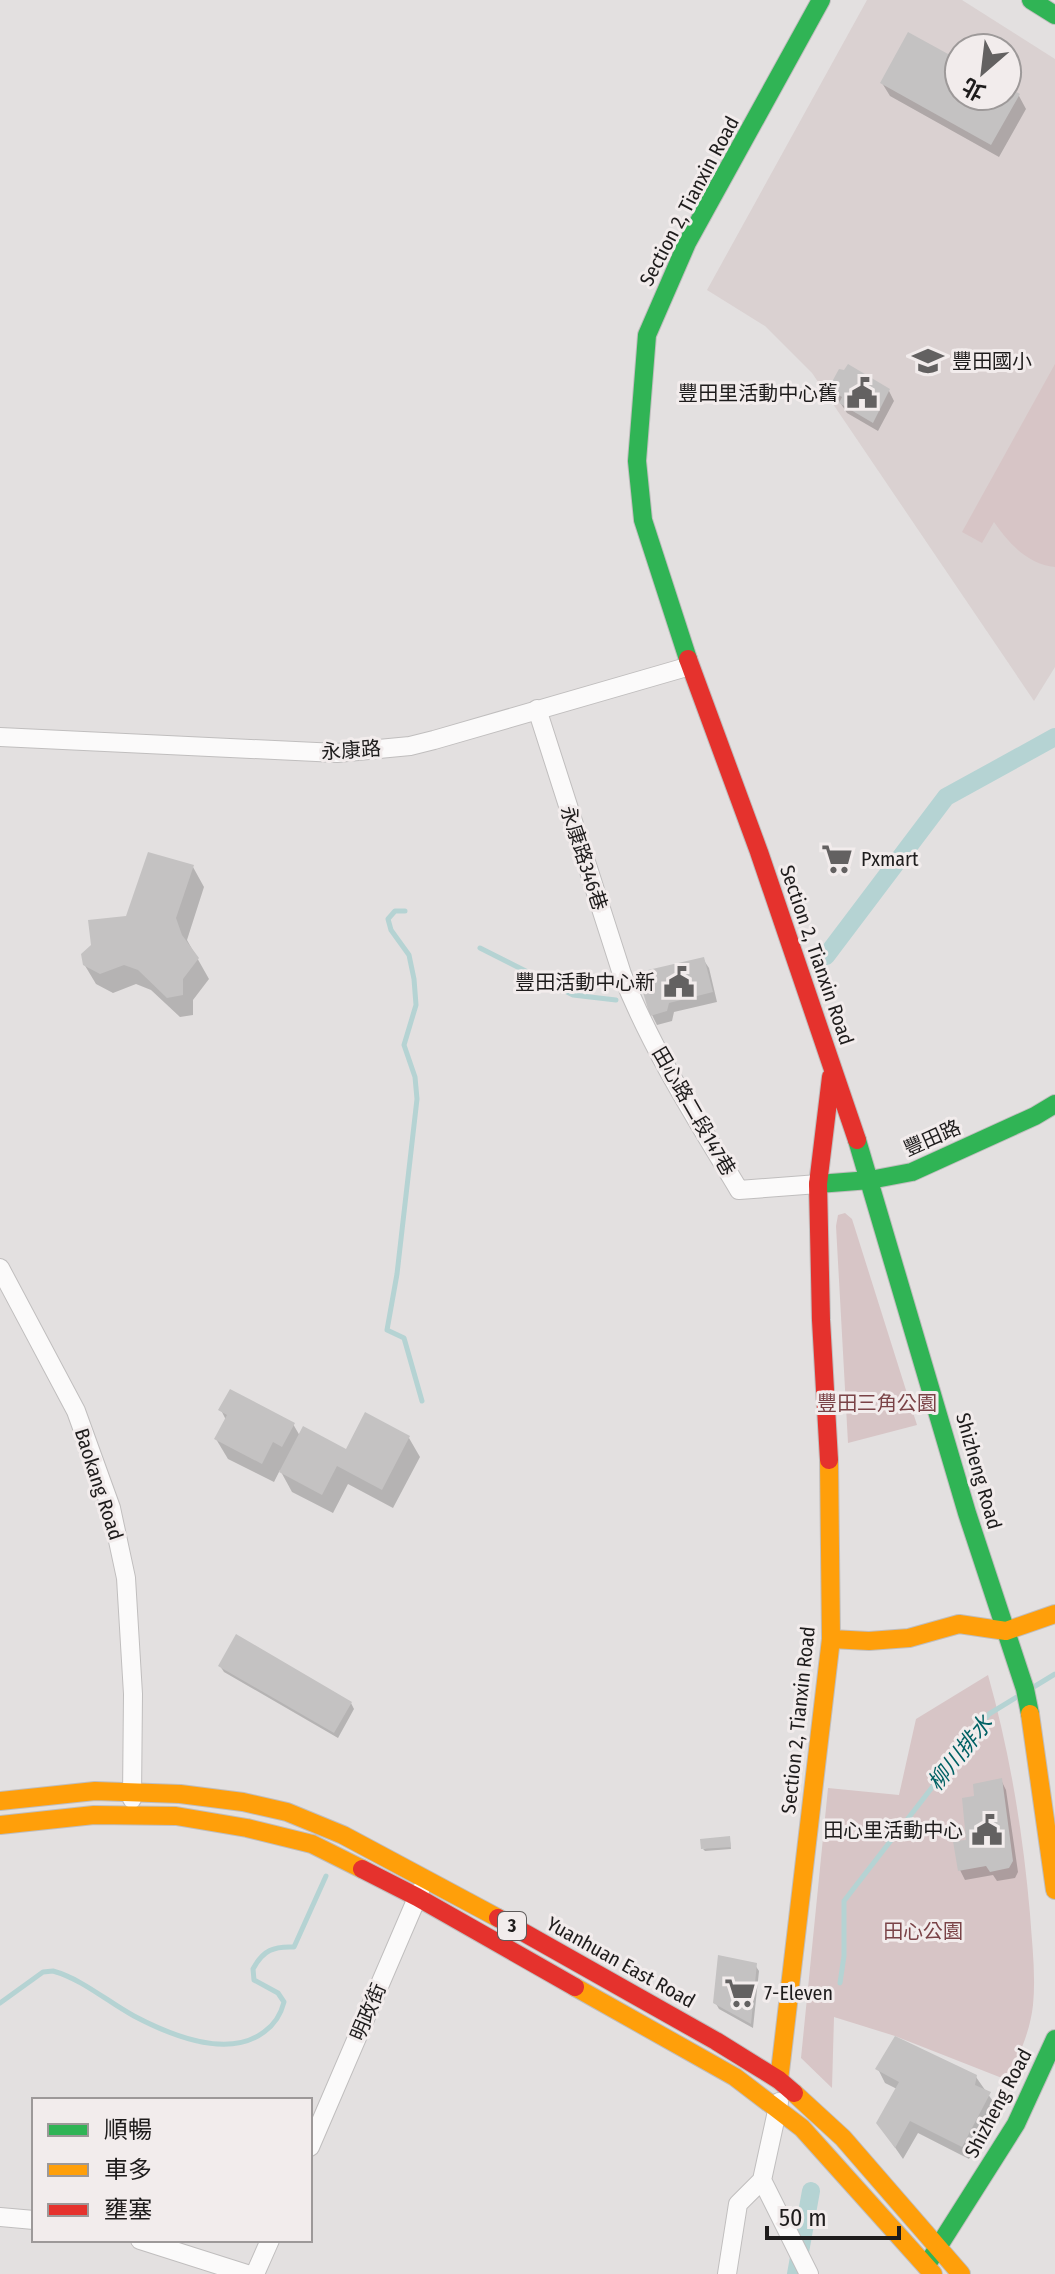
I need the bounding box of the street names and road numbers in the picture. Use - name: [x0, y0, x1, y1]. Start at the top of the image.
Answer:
- street label: Section 2, Tianxin Road: [634, 112, 744, 290]
- street label: 永康路: [320, 736, 382, 764]
- street label: 永康路346巷: [556, 803, 612, 913]
- street label: Section 2, Tianxin Road: [775, 862, 859, 1048]
- street label: 田心路二段147巷: [647, 1042, 741, 1180]
- street label: 豐田路: [900, 1115, 964, 1161]
- street label: Shizheng Road: [951, 1410, 1007, 1532]
- street label: Baokang Road: [70, 1425, 128, 1543]
- street label: Section 2, Tianxin Road: [776, 1625, 820, 1815]
- street label: Yuanhuan East Road: [543, 1911, 699, 2013]
- road number: 3: [498, 1912, 526, 1940]
- street label: 明政街: [345, 1980, 391, 2044]
- street label: Shizheng Road: [959, 2044, 1037, 2162]

